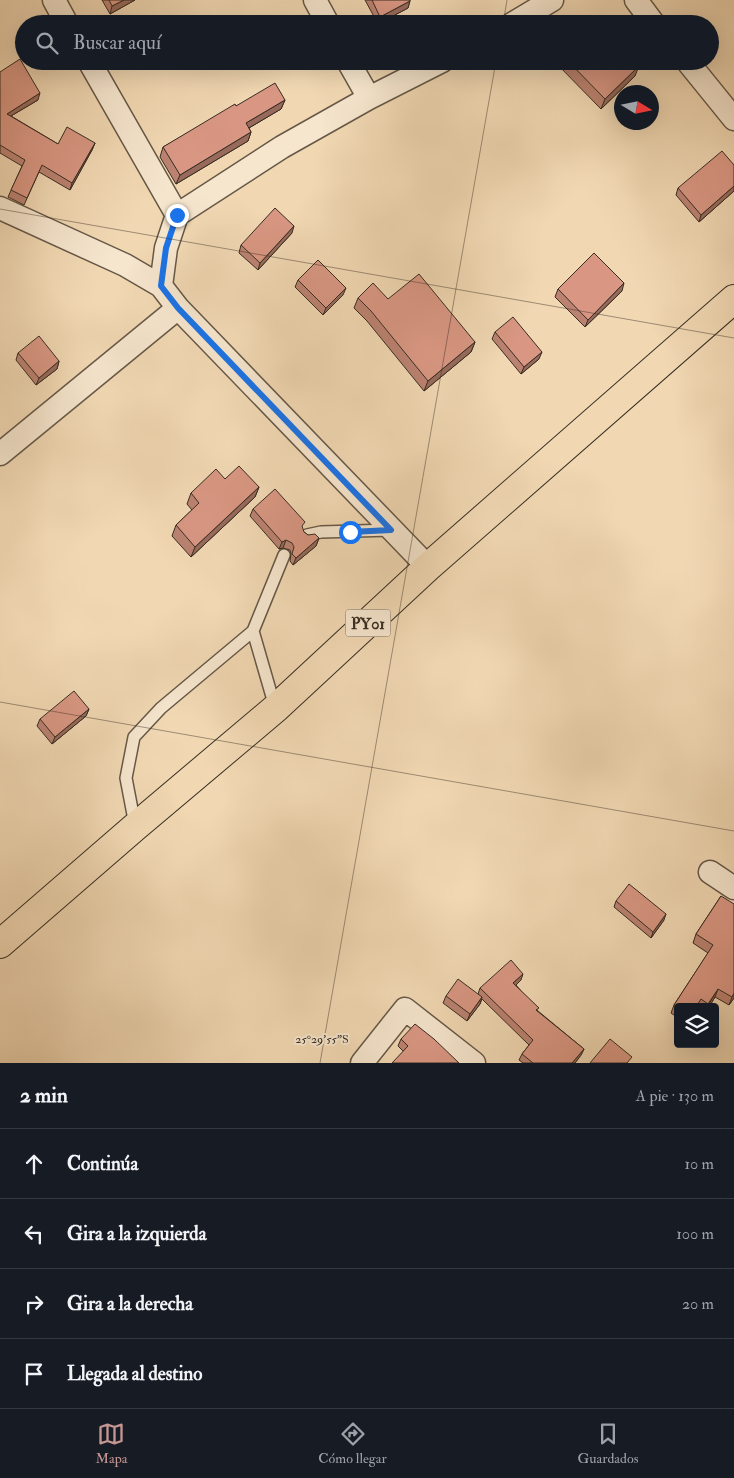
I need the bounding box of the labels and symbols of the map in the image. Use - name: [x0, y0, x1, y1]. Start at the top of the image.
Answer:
- north arrow: [614, 85, 659, 130]
- route end: [166, 204, 189, 227]
- route start: [339, 521, 362, 544]
- road number: PY01: [346, 610, 390, 636]
- text: 25°29'55"S: [295, 1032, 349, 1047]

